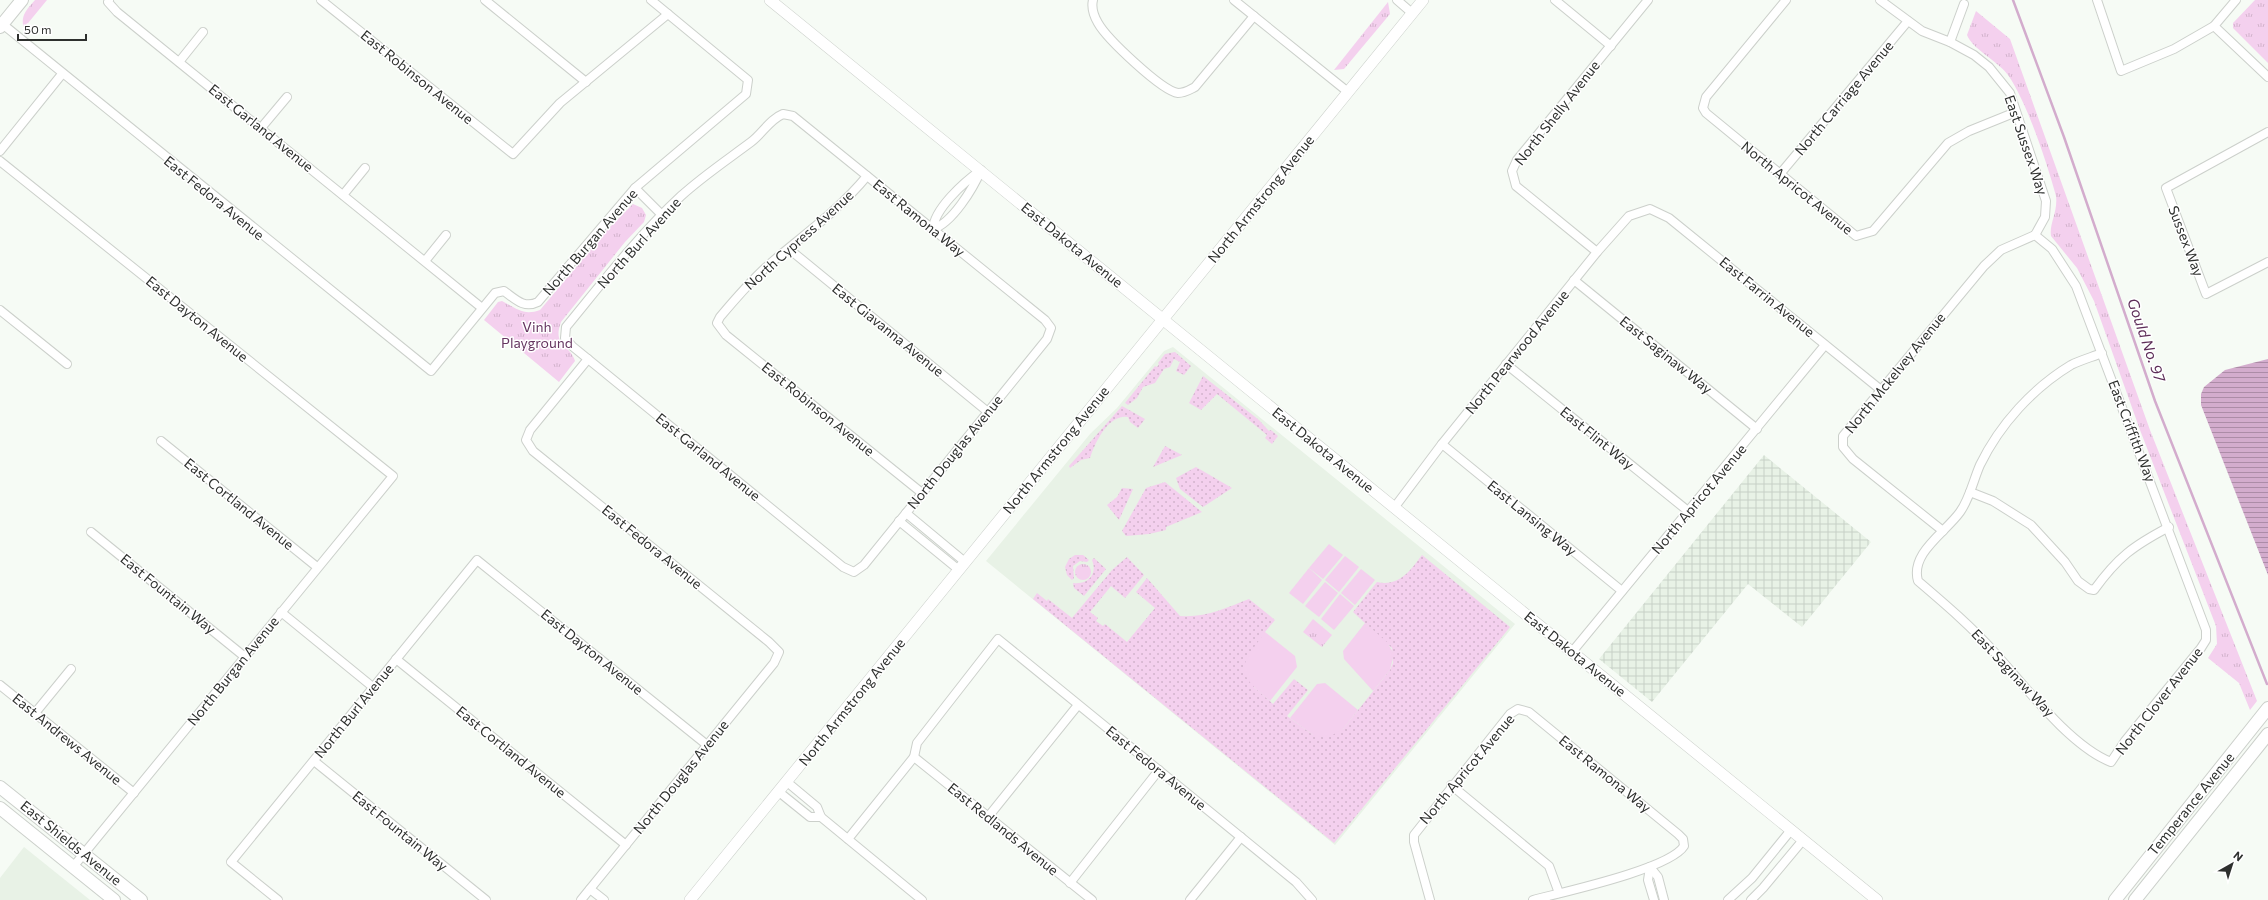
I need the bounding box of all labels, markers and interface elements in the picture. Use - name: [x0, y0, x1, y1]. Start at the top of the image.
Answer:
- scale bar: [18, 16, 86, 42]
- text: 50 m: [24, 22, 52, 36]
- street label: East Robinson Avenue: [358, 26, 477, 127]
- street label: North Carriage Avenue: [1791, 37, 1896, 158]
- street label: North Shelly Avenue: [1510, 57, 1603, 168]
- street label: East Garland Avenue: [205, 80, 317, 175]
- street label: East Sussex Way: [2001, 93, 2052, 197]
- street label: North Armstrong Avenue: [1204, 131, 1317, 266]
- street label: North Apricot Avenue: [1738, 137, 1856, 238]
- street label: East Fedora Avenue: [161, 152, 268, 243]
- street label: East Ramona Way: [870, 175, 969, 260]
- street label: North Burgan Avenue: [539, 185, 641, 298]
- street label: North Cypress Avenue: [741, 186, 857, 293]
- street label: North Burl Avenue: [593, 194, 684, 292]
- street label: East Dakota Avenue: [1018, 198, 1127, 291]
- street label: Sussex Way: [2165, 203, 2208, 279]
- street label: East Farrin Avenue: [1716, 253, 1818, 340]
- street label: East Dayton Avenue: [143, 272, 252, 365]
- street label: East Giavanna Avenue: [829, 279, 947, 380]
- street label: North Pearwood Avenue: [1461, 286, 1572, 417]
- water label: Gould No. 97: [2124, 296, 2170, 385]
- street label: North Mckelvey Avenue: [1841, 309, 1948, 436]
- street label: East Saginaw Way: [1617, 312, 1716, 397]
- park label: Vinh Playground: [501, 318, 573, 351]
- street label: East Robinson Avenue: [759, 358, 878, 459]
- street label: East Criffith Way: [2105, 377, 2160, 484]
- street label: North Armstrong Avenue: [999, 382, 1112, 517]
- street label: North Douglas Avenue: [903, 391, 1006, 512]
- street label: East Dakota Avenue: [1269, 403, 1378, 496]
- street label: East Flint Way: [1557, 403, 1638, 473]
- street label: East Garland Avenue: [652, 409, 764, 504]
- street label: North Apricot Avenue: [1648, 440, 1750, 557]
- street label: East Cortland Avenue: [181, 454, 298, 553]
- street label: East Lansing Way: [1484, 476, 1580, 559]
- street label: East Fedora Avenue: [599, 501, 706, 592]
- street label: East Fountain Way: [117, 550, 219, 637]
- street label: East Dayton Avenue: [538, 605, 647, 698]
- street label: East Dakota Avenue: [1521, 607, 1630, 700]
- street label: North Burgan Avenue: [183, 613, 282, 729]
- street label: East Saginaw Way: [1968, 625, 2058, 720]
- street label: North Armstrong Avenue: [795, 634, 908, 769]
- street label: North Clover Avenue: [2111, 644, 2206, 758]
- street label: North Burl Avenue: [310, 660, 397, 761]
- street label: East Andrews Avenue: [9, 689, 125, 788]
- street label: East Cortland Avenue: [453, 702, 570, 801]
- street label: North Apricot Avenue: [1416, 710, 1518, 827]
- street label: North Douglas Avenue: [629, 716, 732, 837]
- street label: East Fedora Avenue: [1103, 722, 1210, 813]
- street label: East Ramona Way: [1556, 731, 1655, 816]
- street label: Temperance Avenue: [2144, 749, 2237, 859]
- street label: East Redlands Avenue: [945, 779, 1062, 878]
- street label: East Fountain Way: [349, 787, 451, 874]
- street label: East Shields Avenue: [17, 797, 125, 889]
- north arrow: [2212, 844, 2252, 884]
- text: N: [2231, 848, 2246, 863]

